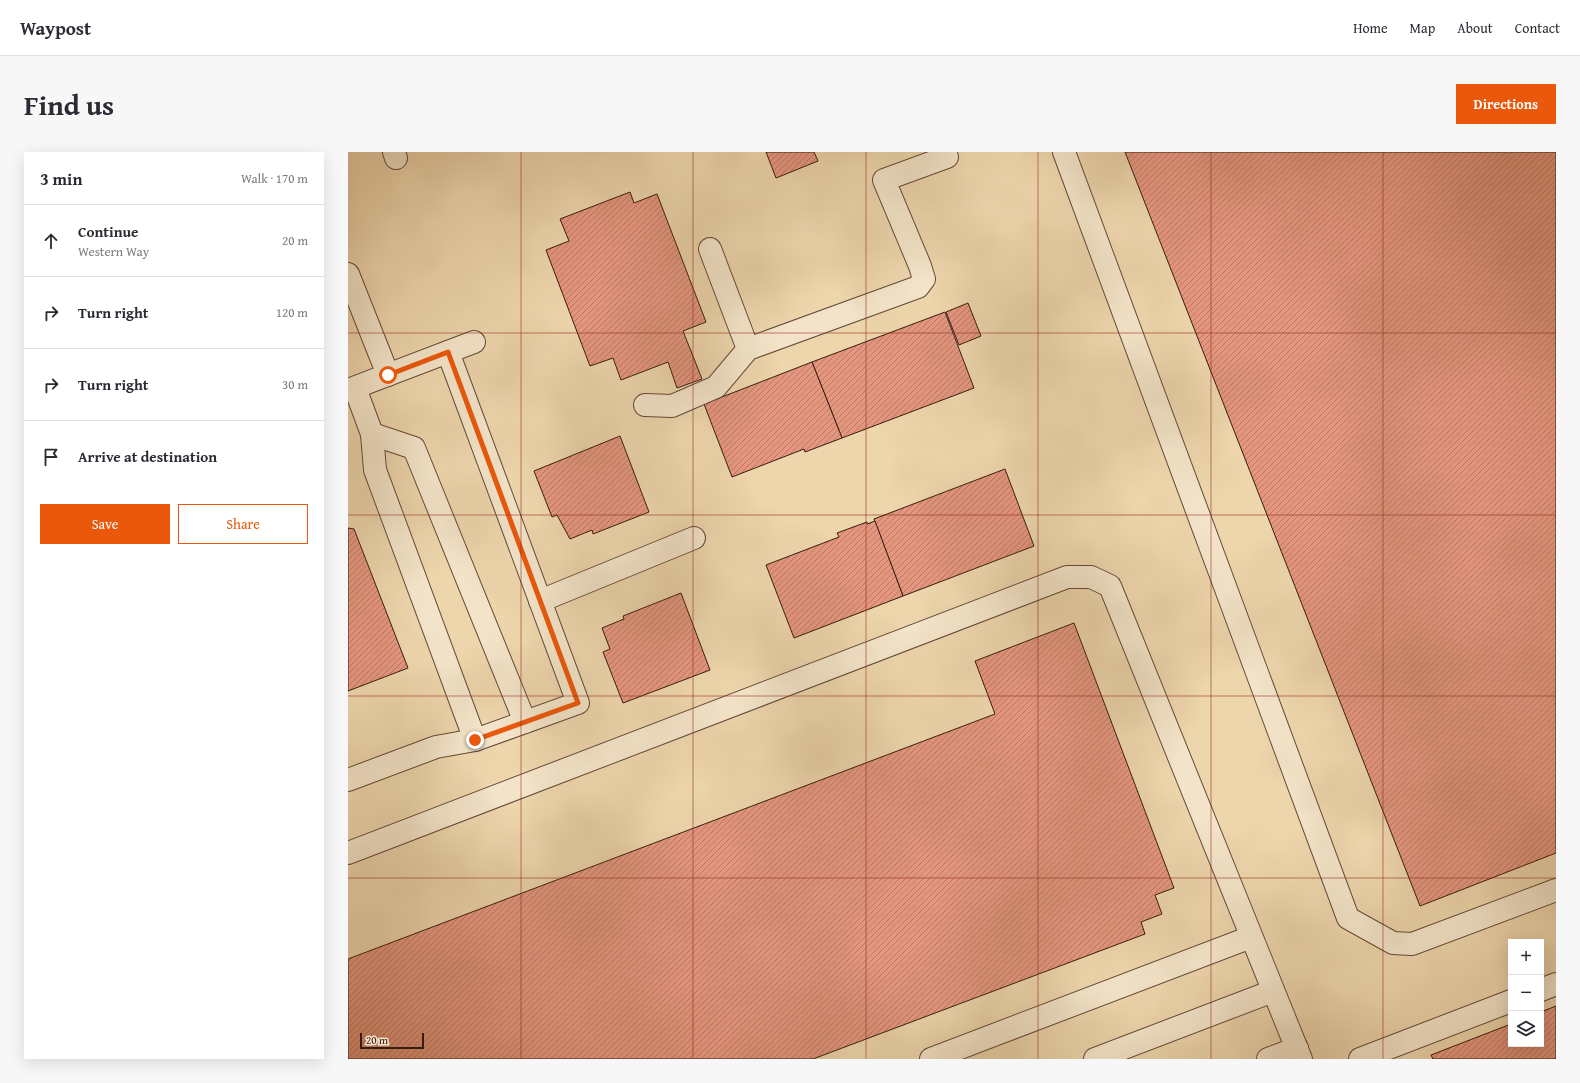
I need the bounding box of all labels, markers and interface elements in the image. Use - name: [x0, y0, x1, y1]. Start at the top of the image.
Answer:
- text: Waypost: [20, 14, 91, 42]
- text: Home: [1353, 18, 1388, 38]
- text: Map: [1410, 18, 1435, 38]
- text: About: [1457, 18, 1493, 38]
- text: Contact: [1515, 18, 1560, 38]
- text: Find us: [24, 84, 114, 125]
- button: Directions: [1456, 84, 1556, 124]
- text: 3 min: [40, 166, 82, 191]
- text: Walk · 170 m: [241, 169, 308, 188]
- text: Continue: [78, 221, 139, 242]
- icon: ahead: [40, 230, 62, 252]
- text: 20 m: [282, 231, 308, 250]
- text: Western Way: [78, 242, 149, 261]
- icon: right: [40, 302, 62, 324]
- text: Turn right: [78, 302, 149, 323]
- text: 120 m: [276, 303, 308, 322]
- route start: [379, 366, 397, 384]
- icon: right: [40, 374, 62, 396]
- text: Turn right: [78, 374, 149, 395]
- text: 30 m: [282, 375, 308, 394]
- icon: arrive: [40, 446, 62, 468]
- text: Arrive at destination: [78, 446, 217, 467]
- button: Save: [40, 504, 170, 544]
- button: Share: [178, 504, 308, 544]
- route end: [466, 731, 484, 749]
- map controls: [1508, 939, 1544, 1047]
- button: +: [1508, 939, 1544, 975]
- button: −: [1508, 975, 1544, 1011]
- button: layers: [1508, 1011, 1544, 1047]
- scale bar: [360, 1031, 424, 1050]
- text: 20 m: [366, 1032, 388, 1048]

